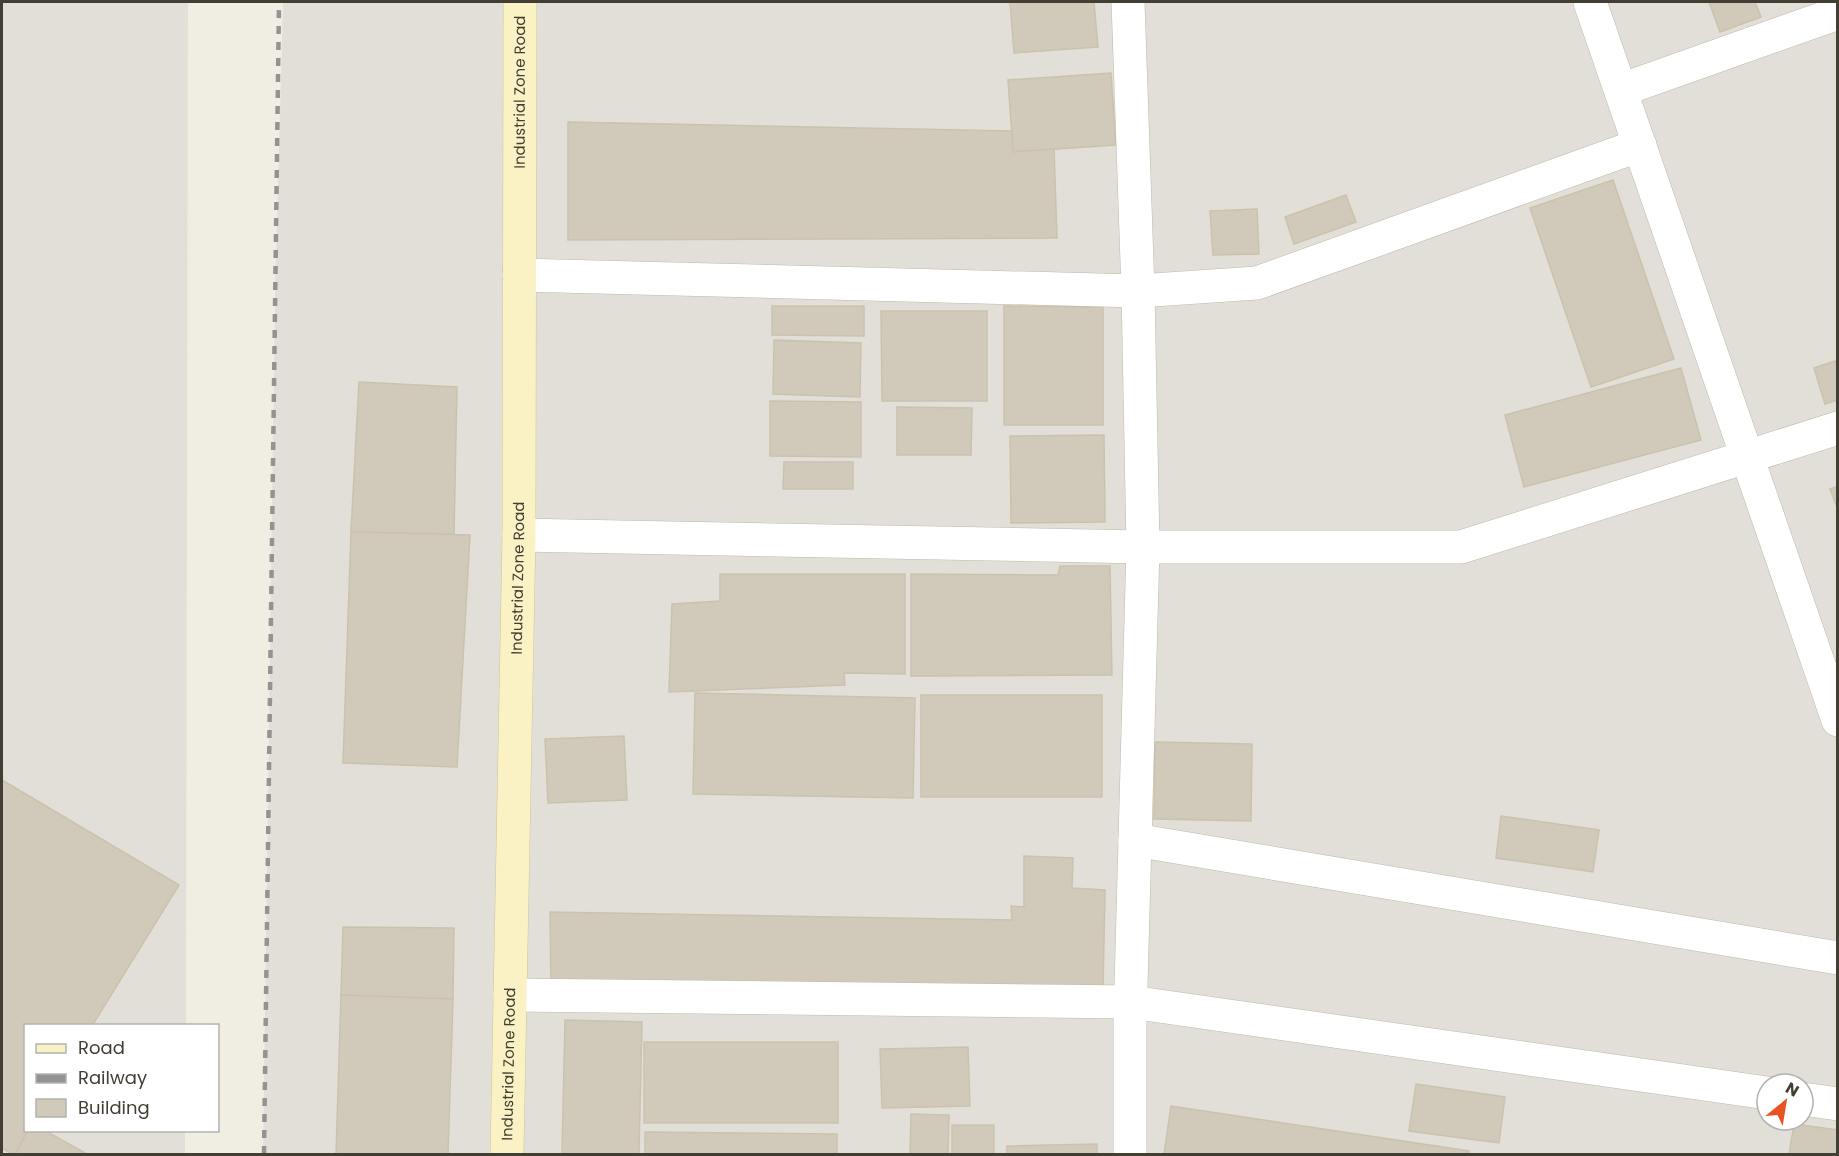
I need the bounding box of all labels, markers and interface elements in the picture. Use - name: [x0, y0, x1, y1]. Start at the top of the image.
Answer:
- street label: Industrial Zone Road: [509, 15, 530, 169]
- street label: Industrial Zone Road: [506, 501, 529, 655]
- street label: Industrial Zone Road: [496, 987, 520, 1141]
- legend: [24, 1024, 219, 1132]
- text: Road: [78, 1035, 125, 1060]
- text: Railway: [78, 1065, 147, 1090]
- north arrow: [1755, 1072, 1815, 1132]
- text: N: [1781, 1076, 1803, 1102]
- text: Building: [78, 1095, 150, 1120]

